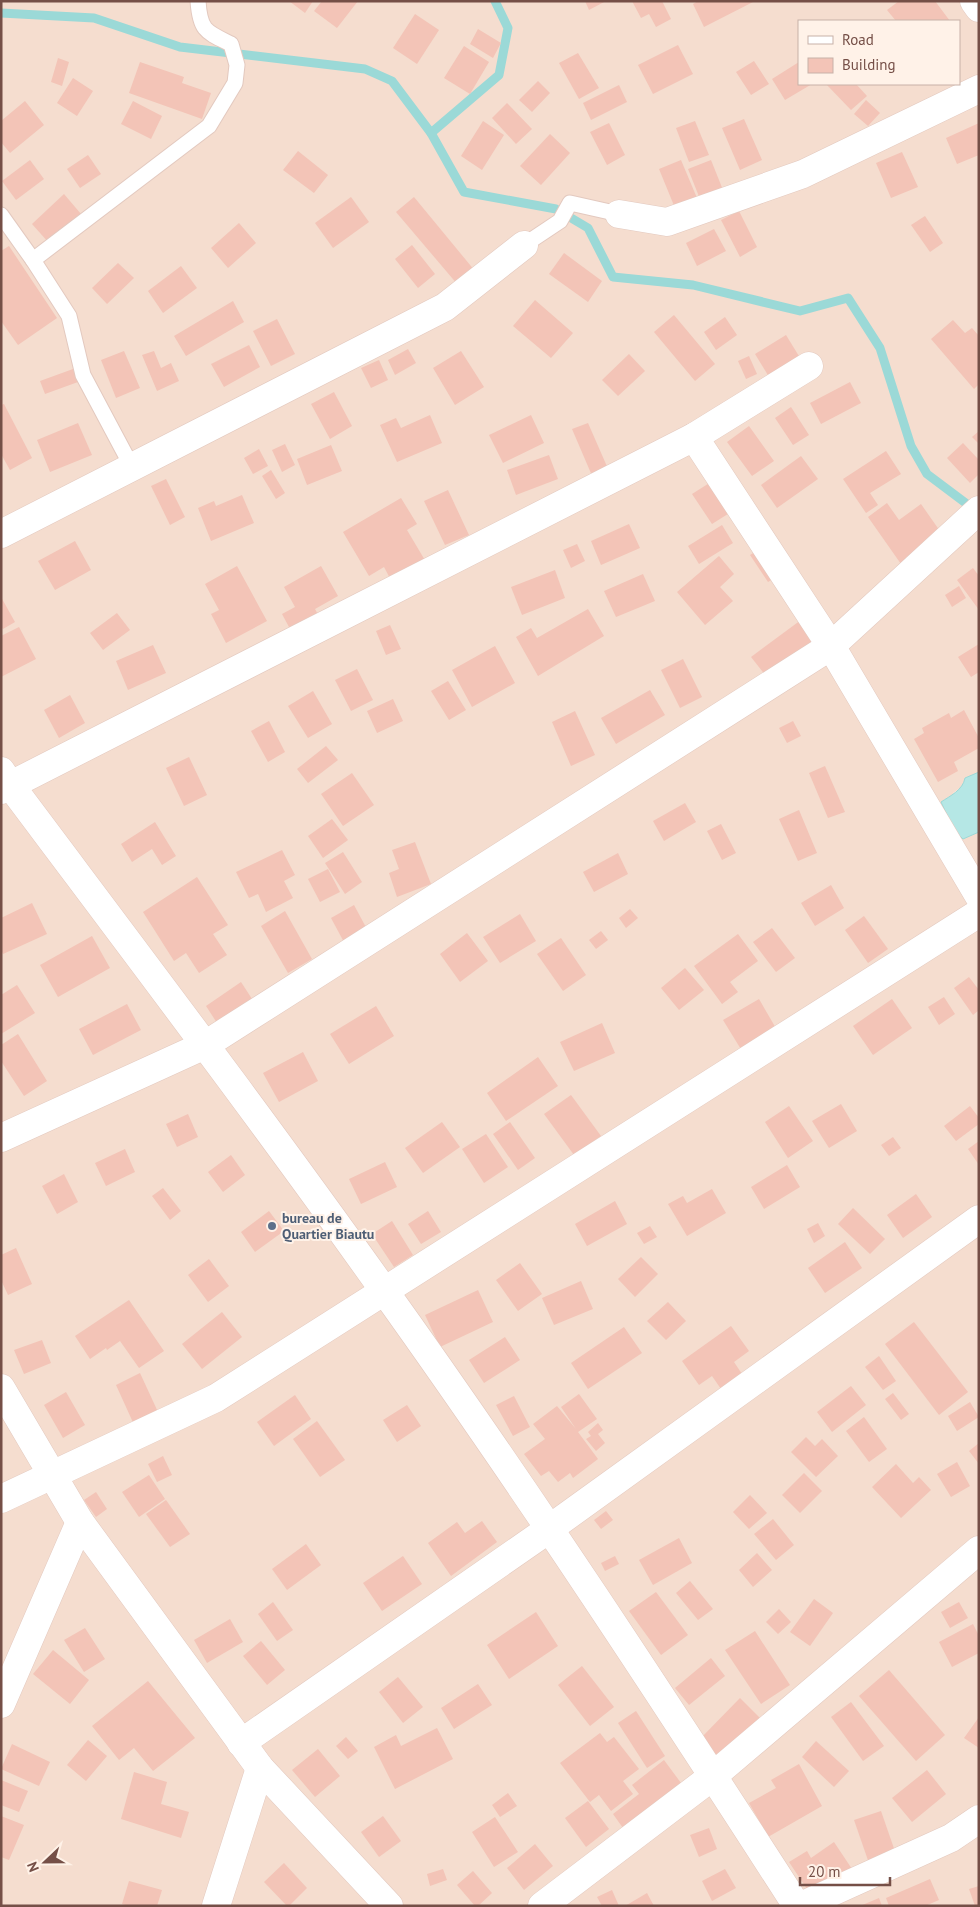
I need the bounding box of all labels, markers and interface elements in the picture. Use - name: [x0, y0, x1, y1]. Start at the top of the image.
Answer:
- legend: [798, 20, 960, 85]
- text: Road: [842, 30, 874, 49]
- text: Building: [842, 55, 896, 74]
- place label: bureau de Quartier Biautu: [282, 1209, 374, 1243]
- marker: bureau de Quartier Biautu: [266, 1220, 278, 1232]
- north arrow: [20, 1837, 70, 1887]
- scale bar: [800, 1854, 890, 1886]
- text: N: [23, 1859, 43, 1875]
- text: 20 m: [808, 1862, 841, 1881]

